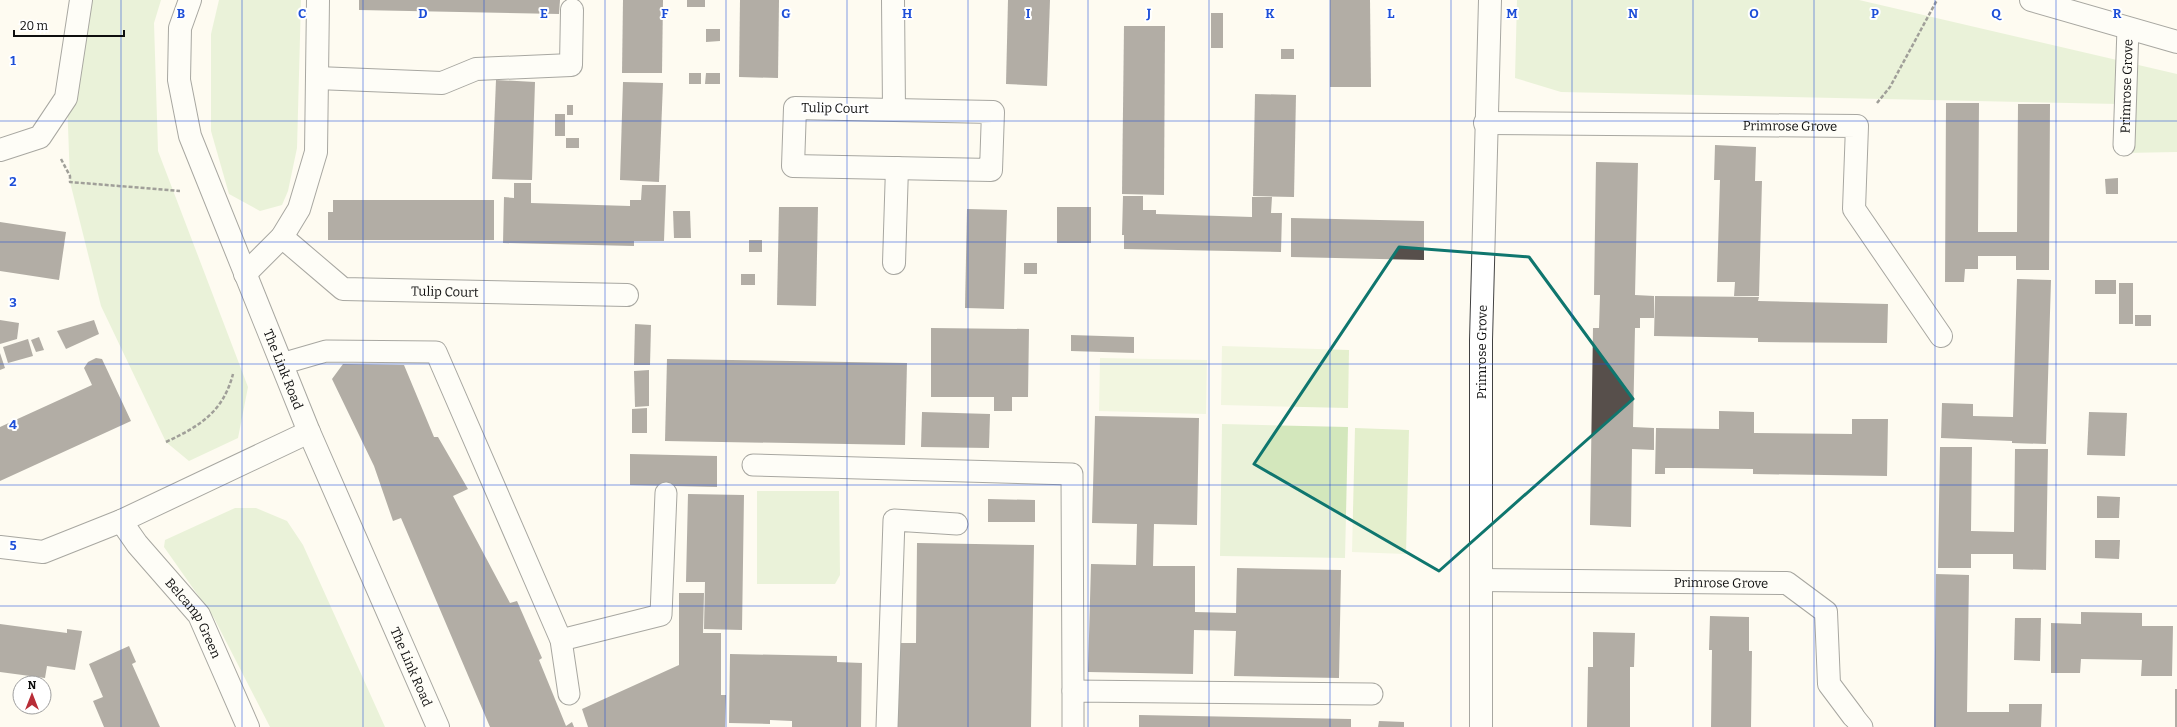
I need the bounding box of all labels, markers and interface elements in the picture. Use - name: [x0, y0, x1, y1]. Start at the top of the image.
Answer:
- text: B: [177, 6, 185, 21]
- text: C: [298, 6, 306, 21]
- text: D: [418, 6, 428, 21]
- text: E: [540, 6, 548, 21]
- text: F: [661, 6, 669, 21]
- text: G: [781, 6, 791, 21]
- text: H: [902, 6, 912, 21]
- text: I: [1026, 6, 1031, 21]
- text: J: [1146, 6, 1152, 21]
- text: K: [1265, 6, 1275, 21]
- text: L: [1387, 6, 1395, 21]
- text: M: [1506, 6, 1518, 21]
- text: N: [1628, 6, 1638, 21]
- text: O: [1749, 6, 1759, 21]
- text: P: [1871, 6, 1879, 21]
- text: Q: [1991, 6, 2002, 21]
- text: R: [2113, 6, 2122, 21]
- scale bar: [14, 12, 124, 38]
- text: 20 m: [20, 19, 49, 33]
- street label: Primrose Grove: [2117, 39, 2135, 133]
- text: 1: [10, 53, 16, 68]
- street label: Tulip Court: [801, 100, 869, 116]
- street label: Primrose Grove: [1743, 118, 1837, 133]
- text: 2: [9, 174, 17, 189]
- street label: Tulip Court: [411, 283, 479, 299]
- text: 3: [9, 295, 17, 310]
- street label: Primrose Grove: [1473, 305, 1489, 399]
- street label: The Link Road: [261, 327, 307, 412]
- text: 4: [9, 417, 17, 432]
- text: 5: [9, 538, 17, 553]
- street label: Primrose Grove: [1674, 574, 1768, 590]
- street label: Belcamp Green: [163, 575, 225, 661]
- street label: The Link Road: [388, 625, 436, 709]
- north arrow: [12, 675, 52, 715]
- text: N: [28, 679, 37, 692]

